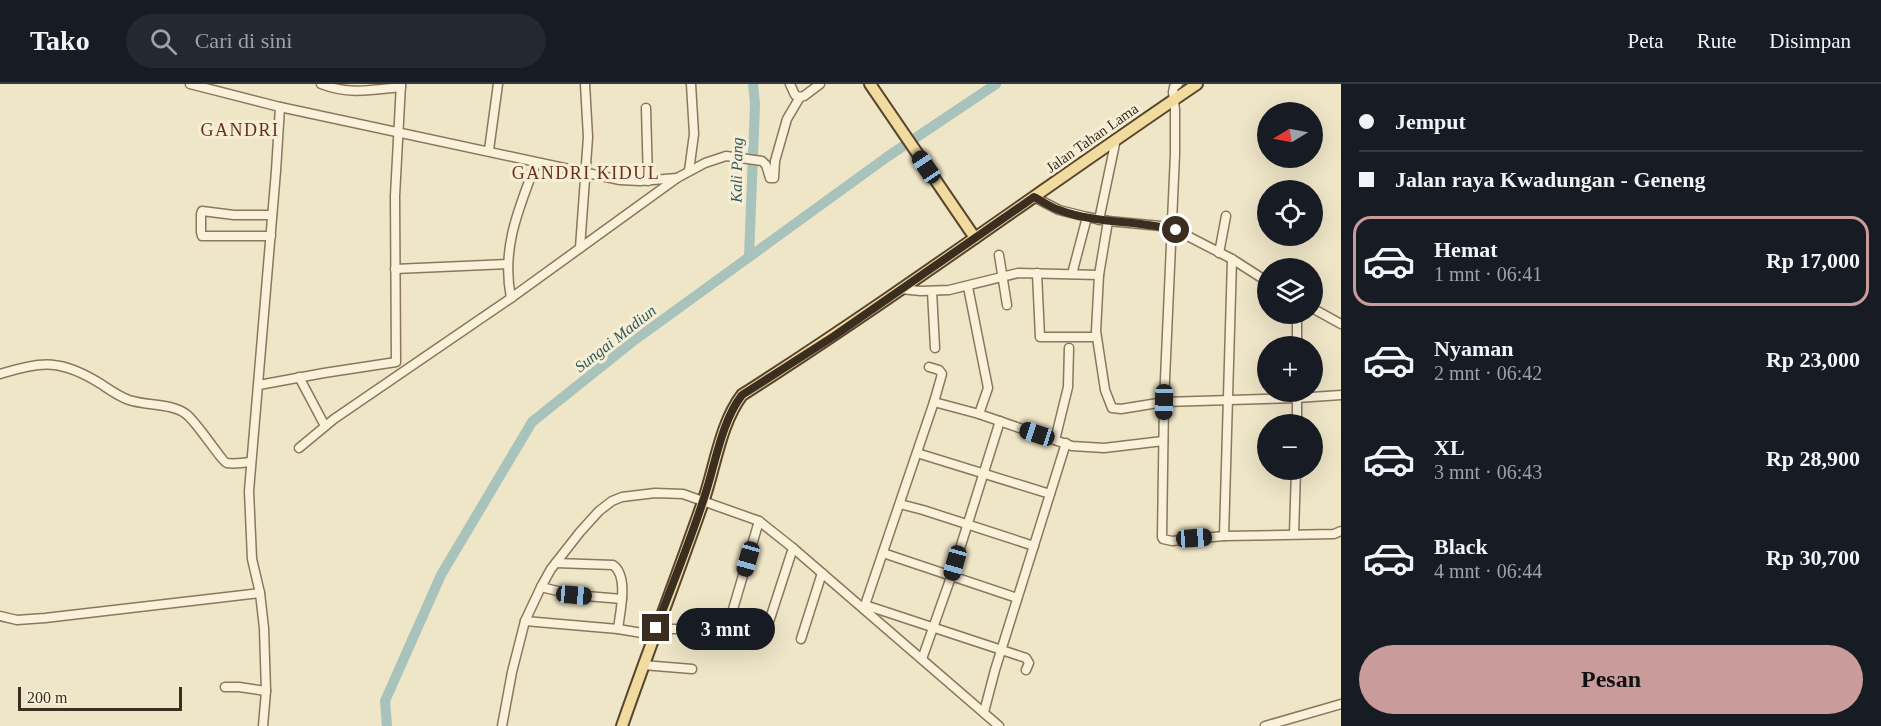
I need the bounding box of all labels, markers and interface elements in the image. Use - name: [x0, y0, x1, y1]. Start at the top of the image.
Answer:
- search box: [126, 14, 546, 68]
- text: Tako: [30, 25, 90, 56]
- icon: search: [147, 25, 180, 58]
- text: Cari di sini: [195, 28, 292, 53]
- text: Peta: [1628, 29, 1664, 53]
- text: Rute: [1697, 29, 1736, 53]
- text: Disimpan: [1769, 29, 1851, 53]
- street label: Jalan Tahan Lama: [1043, 100, 1141, 176]
- north arrow: [1257, 102, 1323, 168]
- map controls: [1257, 102, 1323, 480]
- text: Jemput: [1395, 109, 1466, 134]
- district label: GANDRI: [201, 120, 280, 140]
- water label: Kali Pang: [727, 137, 747, 204]
- car: [908, 147, 944, 187]
- district label: GANDRI KIDUL: [512, 163, 660, 183]
- text: Jalan raya Kwadungan - Geneng: [1395, 167, 1706, 192]
- button: locate: [1257, 180, 1323, 246]
- route start: [1162, 216, 1189, 243]
- icon: car: [1362, 234, 1416, 288]
- text: Hemat: [1434, 237, 1498, 262]
- text: Rp 17,000: [1766, 248, 1860, 273]
- button: layers: [1257, 258, 1323, 324]
- text: 1 mnt · 06:41: [1434, 263, 1542, 285]
- water label: Sungai Madiun: [571, 301, 660, 376]
- icon: car: [1362, 333, 1416, 387]
- button: +: [1257, 336, 1323, 402]
- text: Nyaman: [1434, 336, 1513, 361]
- text: Rp 23,000: [1766, 347, 1860, 372]
- text: 2 mnt · 06:42: [1434, 362, 1542, 384]
- car: [1155, 384, 1173, 420]
- button: −: [1257, 414, 1323, 480]
- car: [1017, 420, 1057, 448]
- icon: car: [1362, 432, 1416, 486]
- text: XL: [1434, 435, 1465, 460]
- text: Rp 28,900: [1766, 446, 1860, 471]
- text: 3 mnt · 06:43: [1434, 461, 1542, 483]
- car: [1175, 528, 1213, 548]
- icon: car: [1362, 531, 1416, 585]
- text: Black: [1434, 534, 1488, 559]
- car: [734, 539, 762, 579]
- car: [941, 543, 969, 583]
- text: Rp 30,700: [1766, 545, 1860, 570]
- text: 4 mnt · 06:44: [1434, 560, 1542, 582]
- car: [555, 584, 593, 606]
- callout: 3 mnt: [677, 607, 776, 649]
- route end: [642, 614, 669, 641]
- text: 3 mnt: [701, 618, 750, 640]
- button: Pesan: [1359, 645, 1863, 714]
- scale bar: [18, 684, 182, 712]
- text: 200 m: [27, 689, 67, 706]

